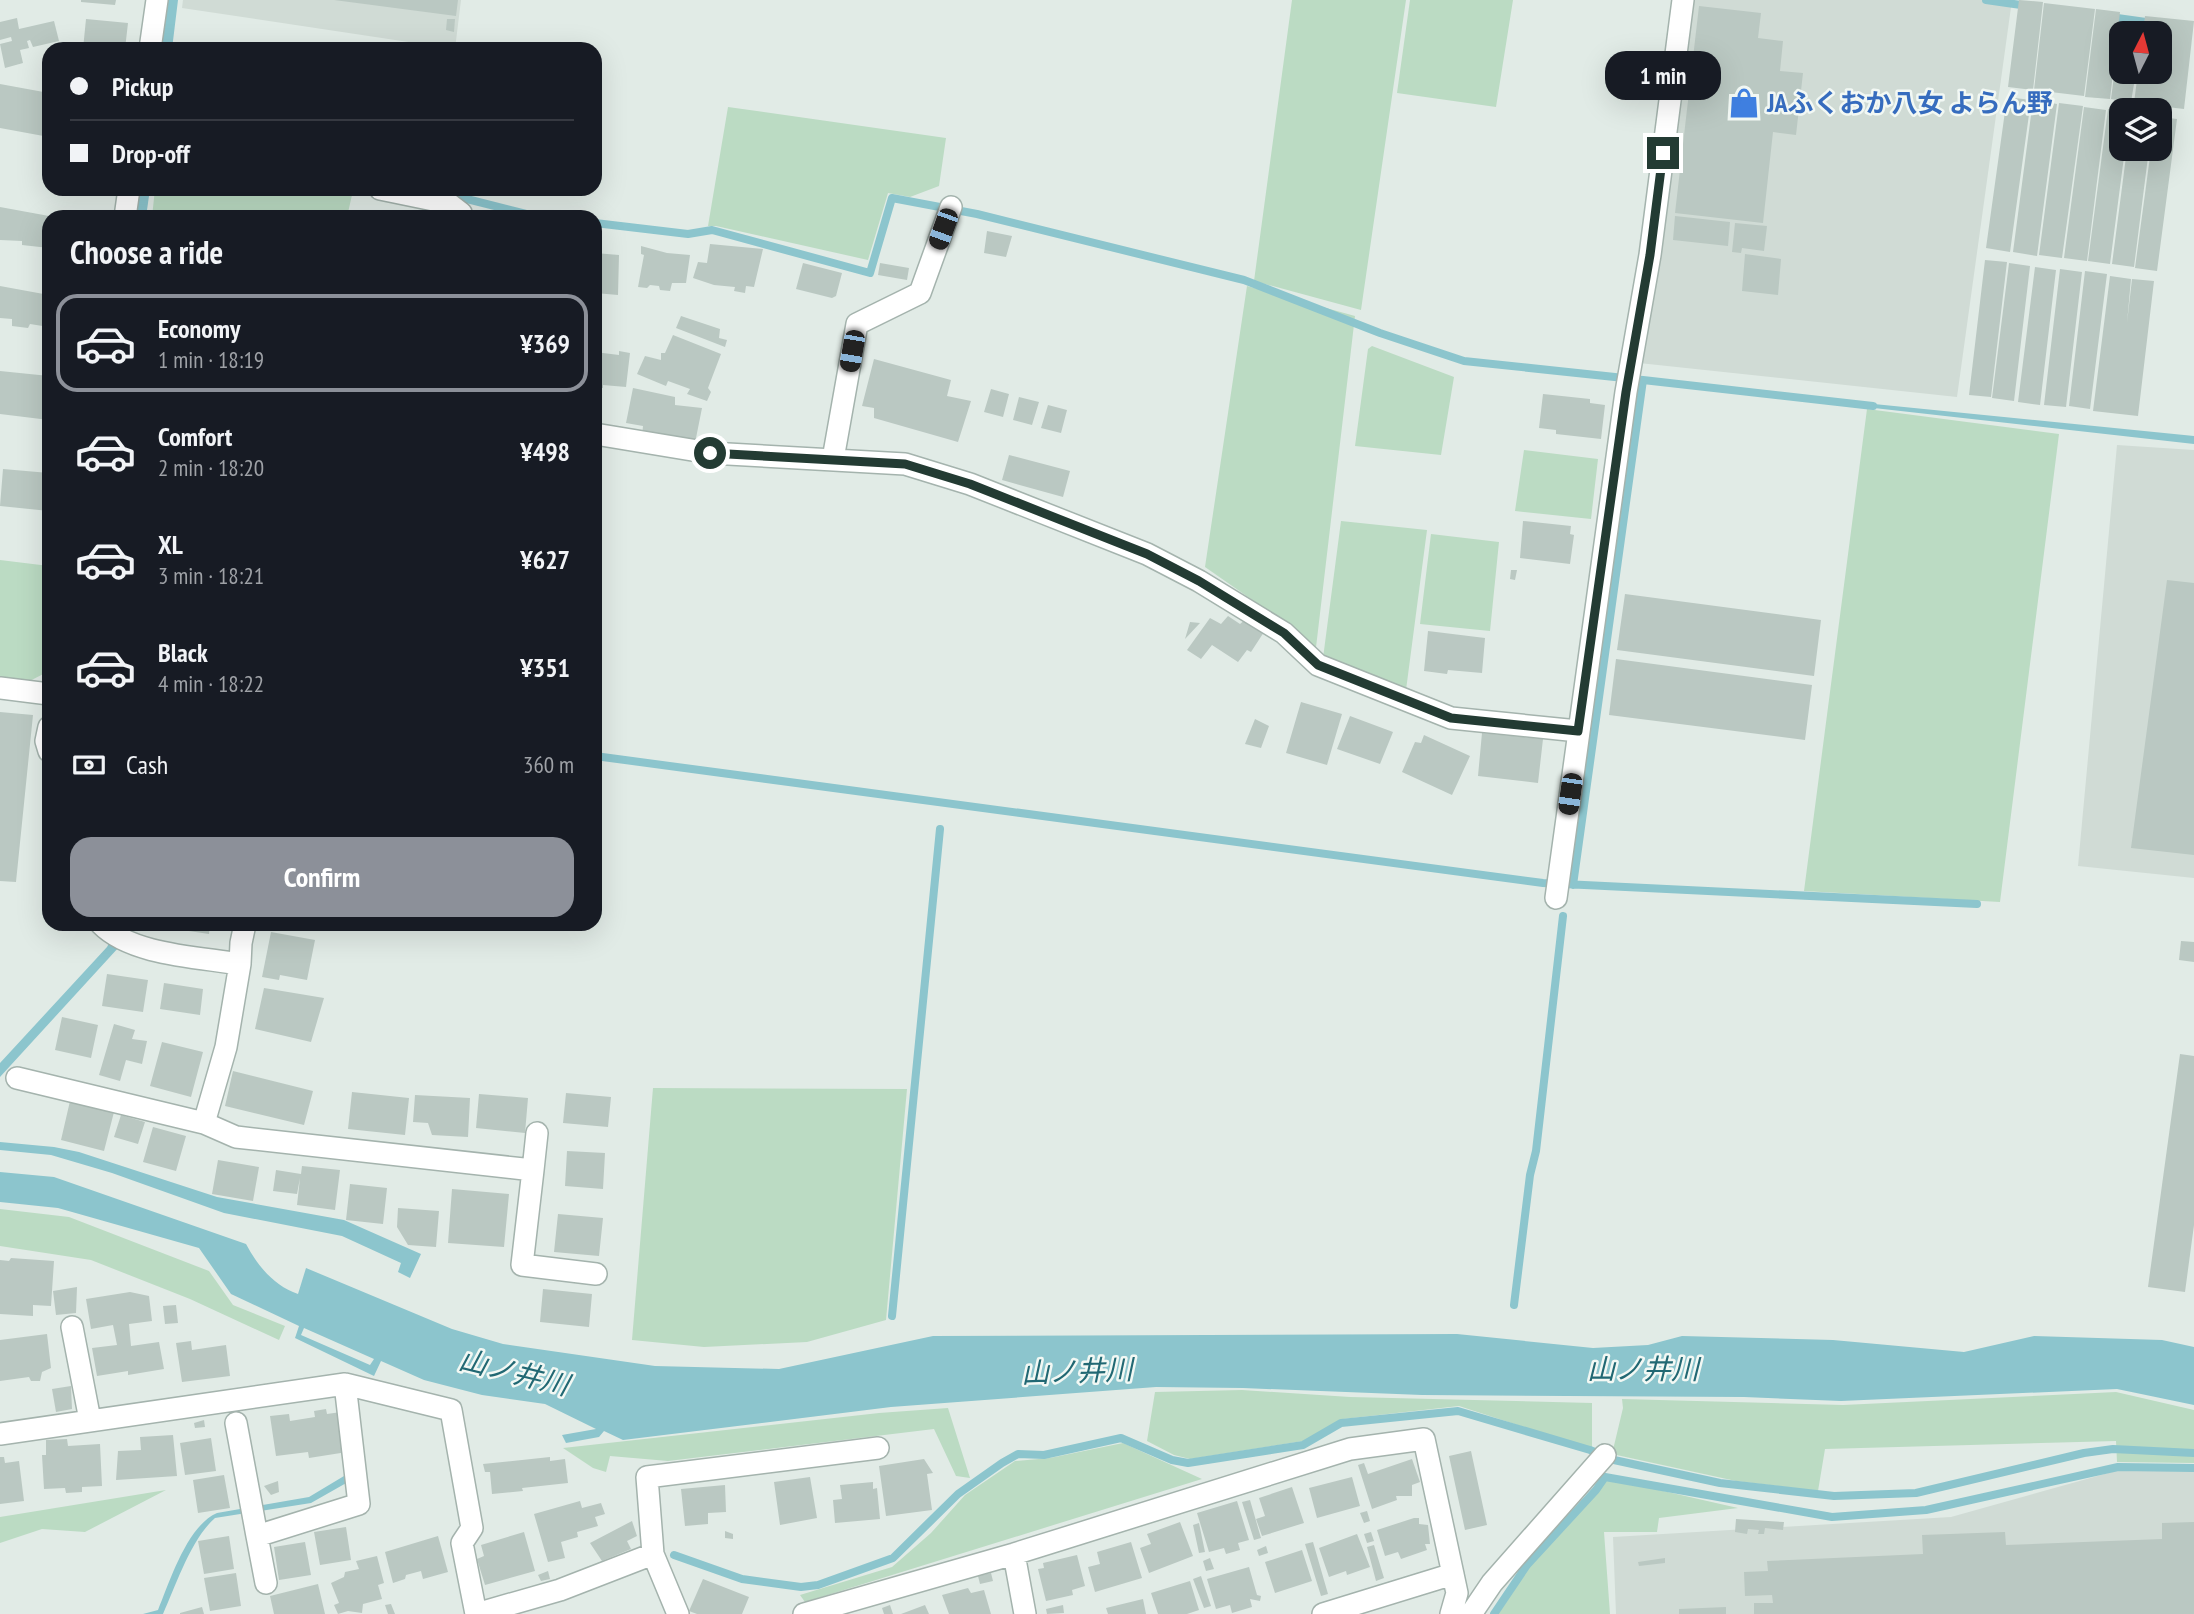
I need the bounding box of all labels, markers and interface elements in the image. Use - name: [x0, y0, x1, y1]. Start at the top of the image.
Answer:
- north arrow: [2109, 21, 2172, 84]
- map controls: [2109, 21, 2172, 161]
- callout: 1 min: [1605, 52, 1721, 100]
- text: 1 min: [1640, 61, 1686, 90]
- text: Pickup: [112, 70, 173, 103]
- shop icon: JAふくおか八女 よらん野: [1727, 86, 1761, 120]
- place label: JAふくおか八女 よらん野: [1766, 86, 2053, 119]
- button: layers: [2109, 98, 2172, 161]
- text: Drop-off: [112, 137, 190, 170]
- route end: [1647, 137, 1679, 169]
- car: [926, 206, 961, 252]
- text: Choose a ride: [70, 231, 223, 273]
- icon: car: [74, 312, 137, 375]
- text: Economy: [158, 312, 240, 345]
- text: ¥369: [520, 327, 570, 360]
- car: [839, 328, 866, 374]
- text: 1 min · 18:19: [158, 345, 264, 374]
- icon: car: [74, 420, 137, 483]
- text: Comfort: [158, 420, 232, 453]
- text: ¥498: [520, 435, 570, 468]
- route start: [694, 437, 726, 469]
- text: 2 min · 18:20: [158, 453, 264, 482]
- icon: car: [74, 528, 137, 591]
- text: XL: [158, 528, 183, 561]
- text: ¥627: [520, 543, 570, 576]
- text: 3 min · 18:21: [158, 561, 264, 590]
- icon: car: [74, 636, 137, 699]
- text: Black: [158, 636, 208, 669]
- text: ¥351: [520, 651, 570, 684]
- text: 4 min · 18:22: [158, 669, 264, 698]
- icon: cash: [70, 746, 108, 784]
- text: Cash: [126, 748, 168, 781]
- text: 360 m: [523, 750, 574, 779]
- car: [1557, 772, 1584, 816]
- button: Confirm: [70, 837, 574, 917]
- water label: 山ノ井川: [455, 1340, 576, 1404]
- water label: 山ノ井川: [1020, 1350, 1137, 1391]
- water label: 山ノ井川: [1587, 1350, 1702, 1387]

